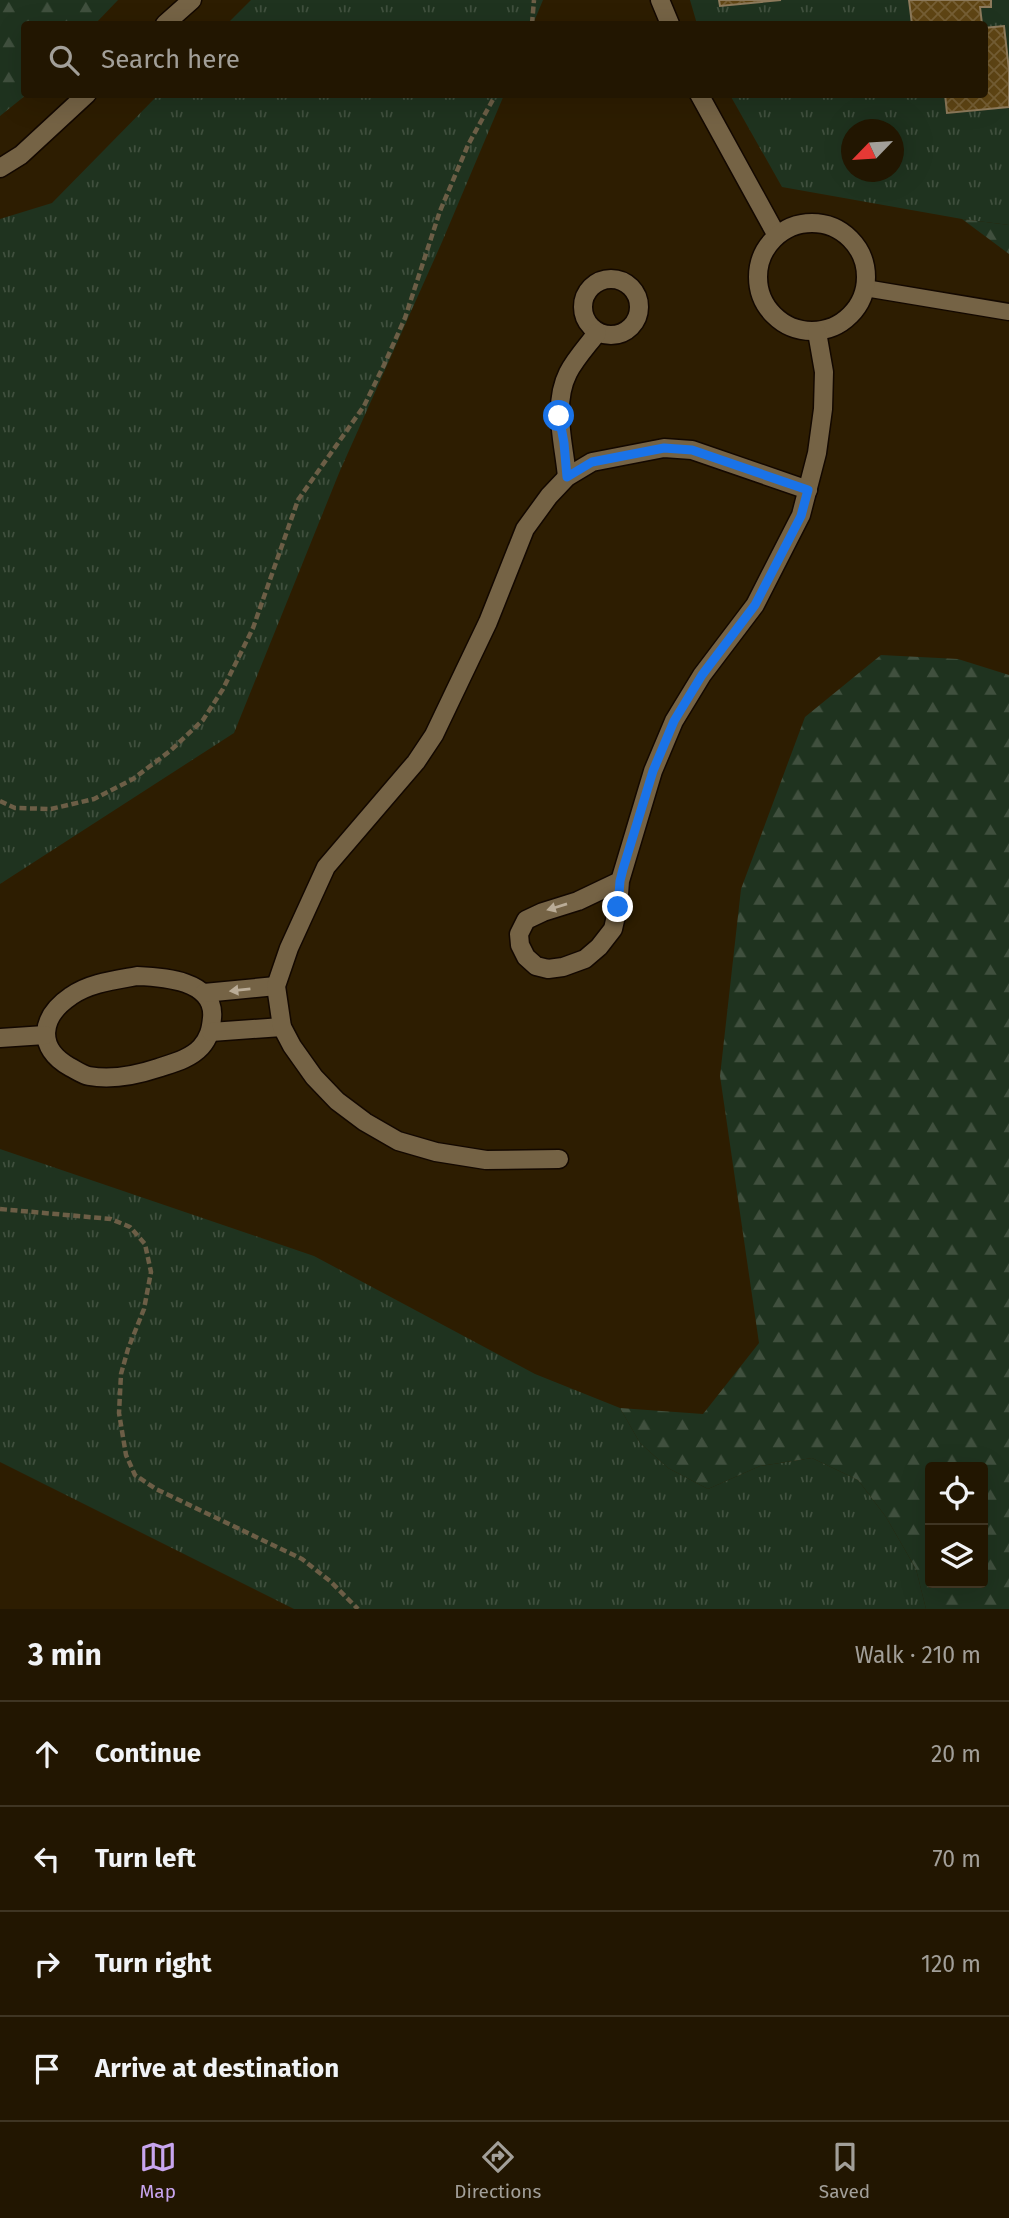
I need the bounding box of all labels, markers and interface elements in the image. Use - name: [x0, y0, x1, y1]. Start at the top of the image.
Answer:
- search box: [21, 21, 988, 98]
- icon: search: [45, 41, 83, 79]
- text: Search here: [101, 44, 240, 75]
- north arrow: [841, 119, 904, 182]
- route start: [543, 400, 574, 431]
- route end: [602, 891, 633, 922]
- one-way arrow: [546, 903, 567, 913]
- one-way arrow: [229, 985, 251, 996]
- map controls: [925, 1462, 988, 1588]
- button: locate: [925, 1462, 988, 1525]
- button: layers: [925, 1525, 988, 1588]
- text: 3 min: [28, 1637, 102, 1673]
- text: Walk · 210 m: [855, 1641, 981, 1669]
- icon: ahead: [28, 1735, 66, 1773]
- text: Continue: [95, 1738, 201, 1769]
- text: 20 m: [931, 1740, 981, 1768]
- icon: left: [28, 1840, 66, 1878]
- text: Turn left: [95, 1843, 196, 1874]
- text: 70 m: [932, 1845, 981, 1873]
- icon: right: [28, 1945, 66, 1983]
- text: Turn right: [95, 1948, 212, 1979]
- text: 120 m: [921, 1950, 981, 1978]
- icon: arrive: [28, 2050, 66, 2088]
- text: Arrive at destination: [95, 2053, 339, 2084]
- tab: Map: [139, 2138, 177, 2203]
- tab: Directions: [454, 2138, 541, 2203]
- tab: Saved: [819, 2138, 870, 2203]

